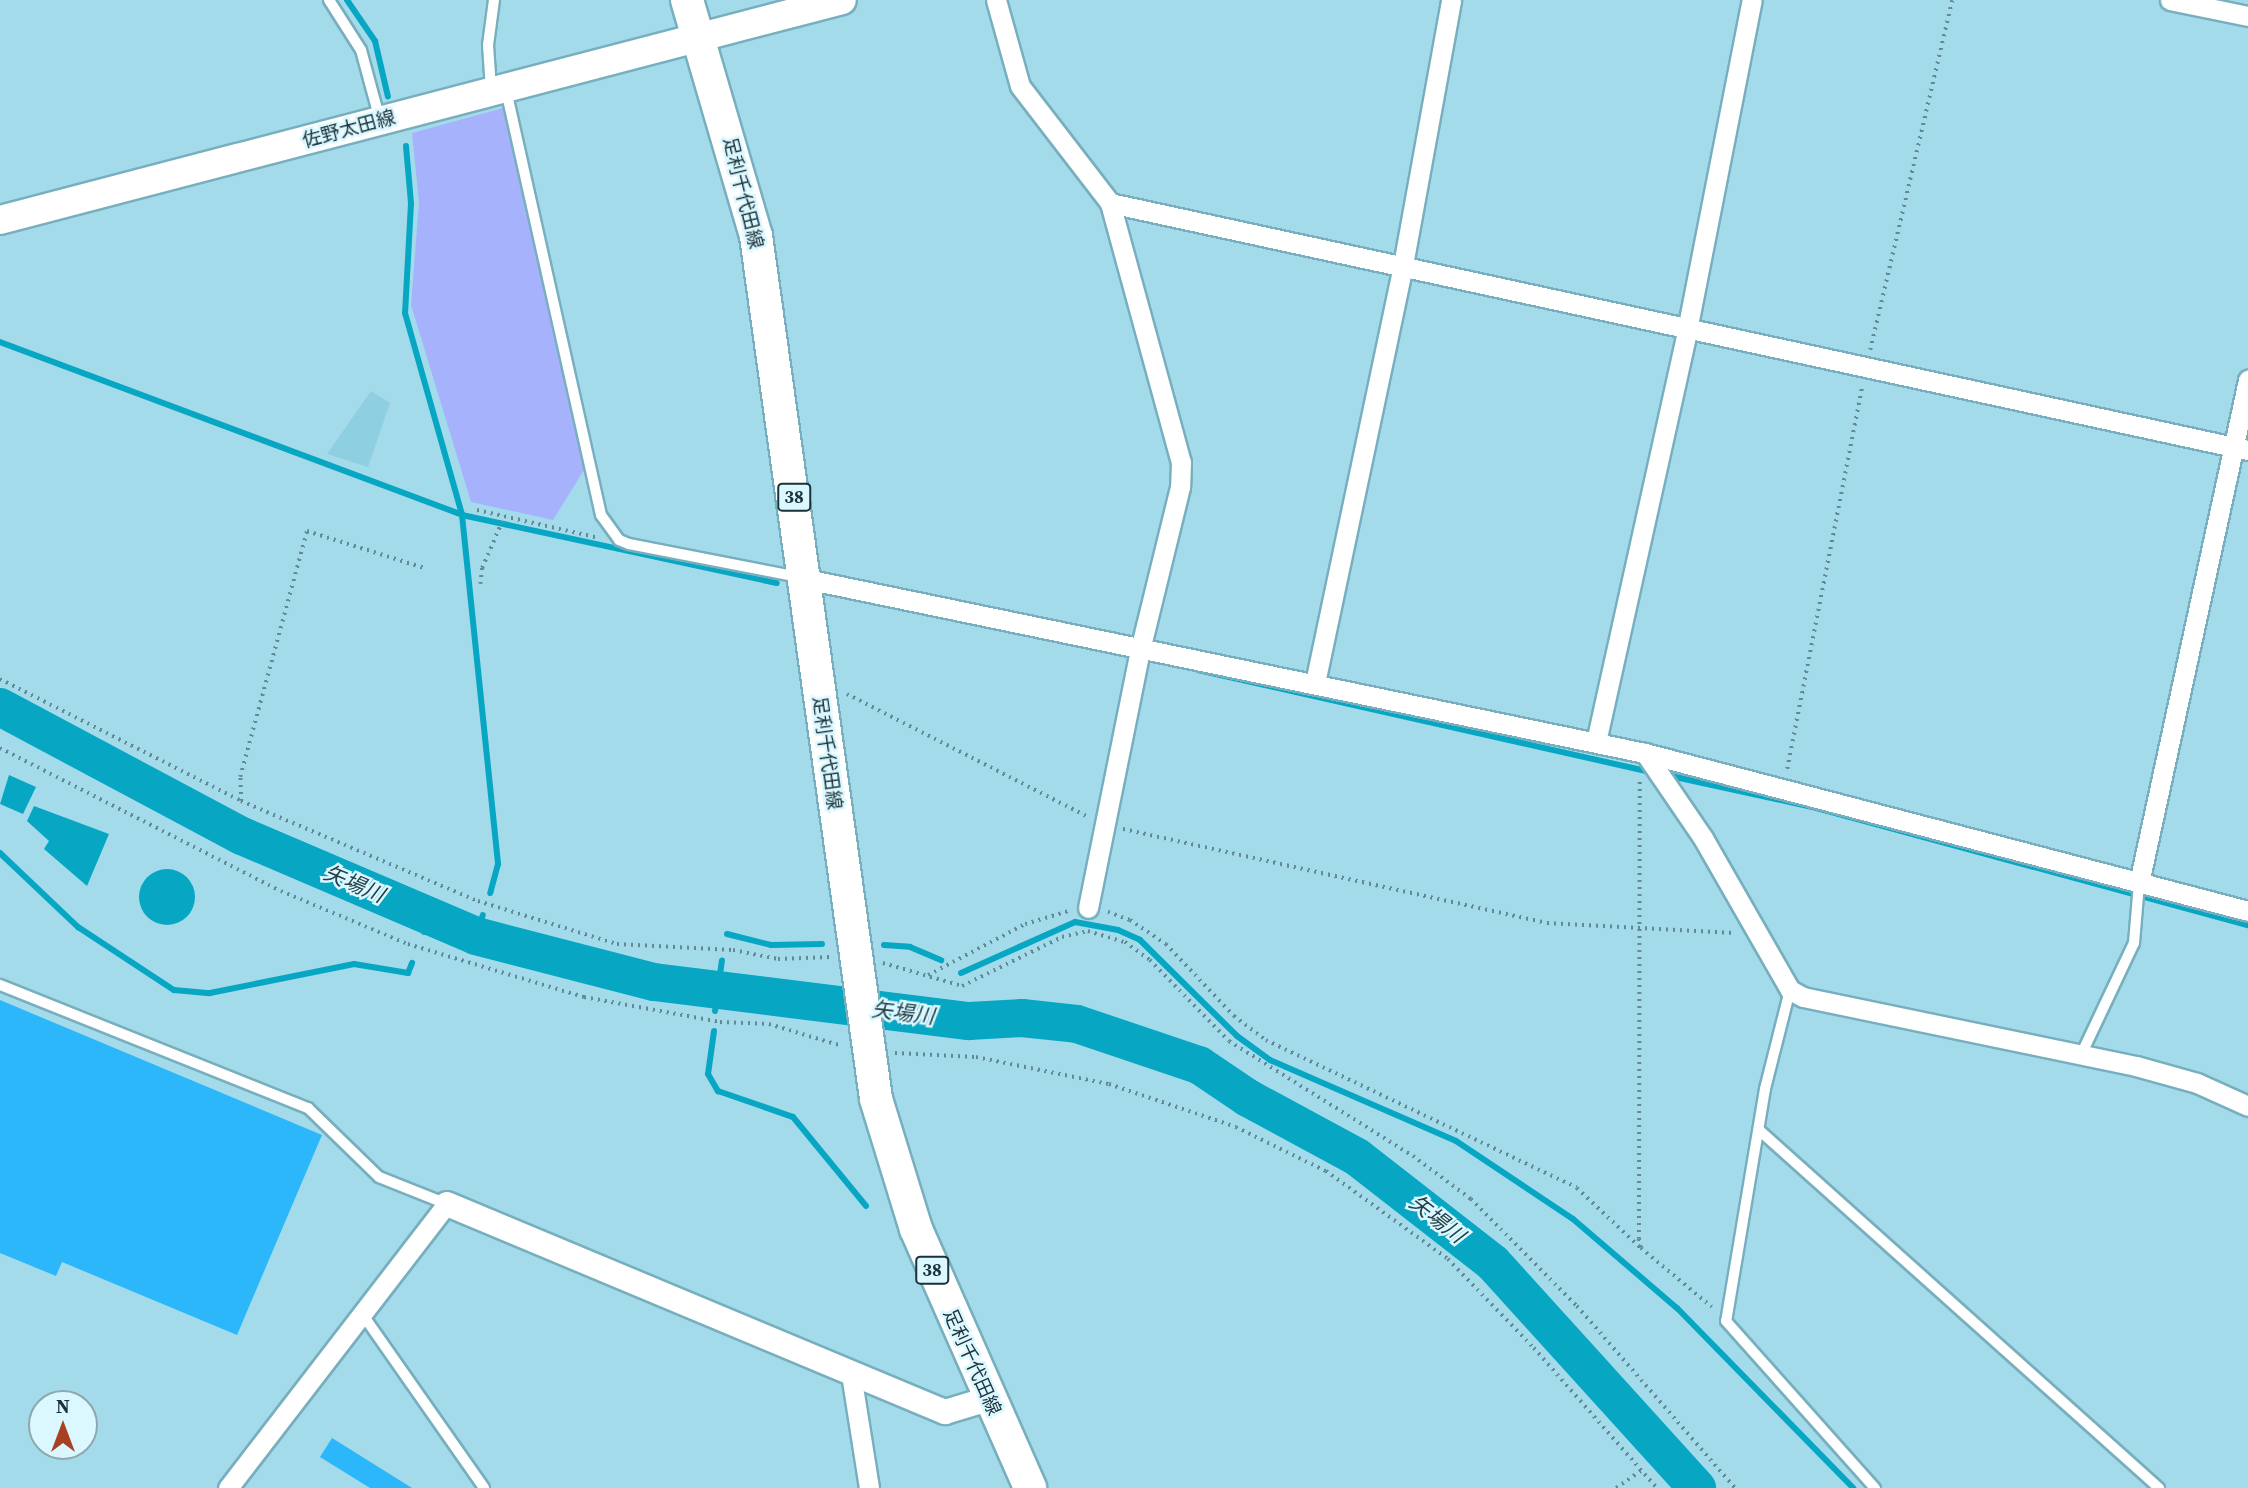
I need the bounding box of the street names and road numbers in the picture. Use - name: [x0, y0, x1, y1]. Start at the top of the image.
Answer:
- street label: 佐野太田線: [300, 106, 398, 152]
- street label: 足利千代田線: [718, 135, 768, 251]
- road number: 38: [776, 482, 812, 512]
- street label: 足利千代田線: [808, 695, 846, 811]
- road number: 38: [914, 1255, 950, 1284]
- street label: 足利千代田線: [938, 1305, 1006, 1419]

